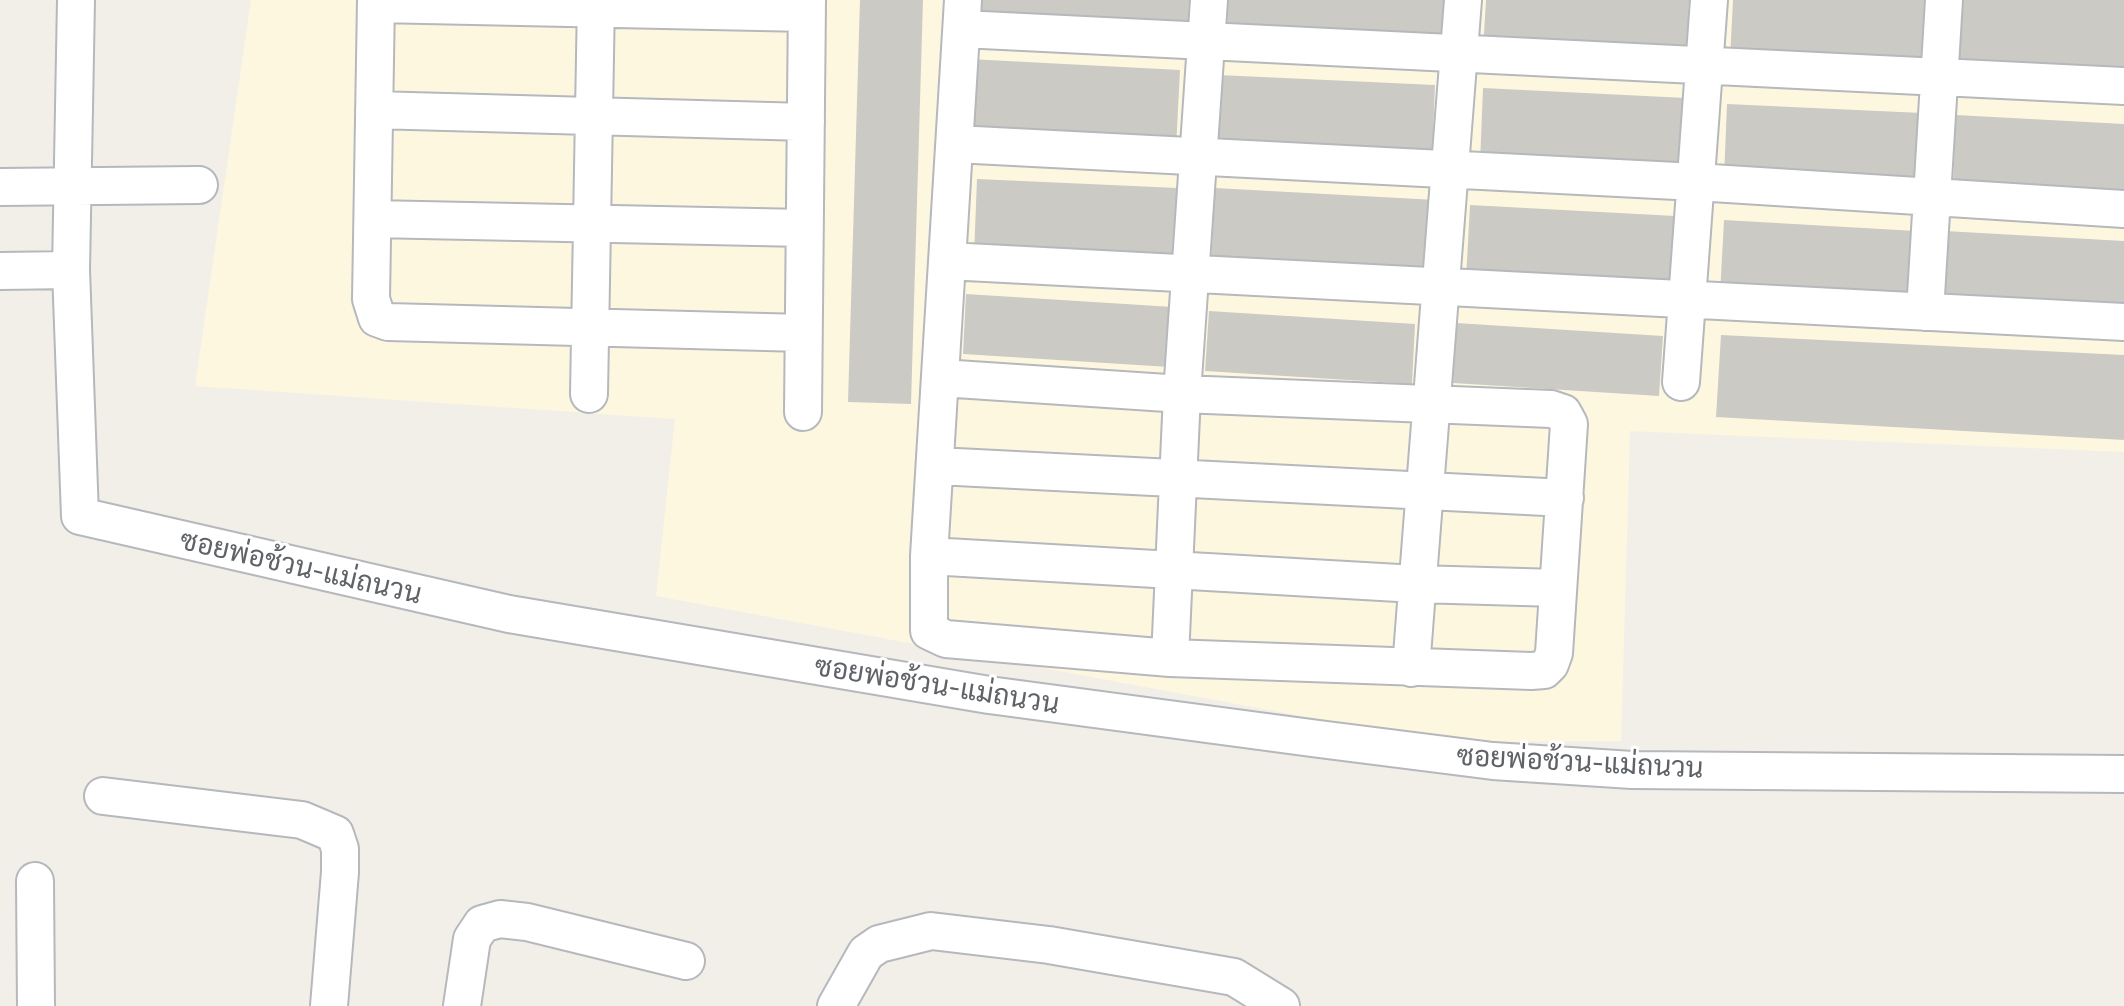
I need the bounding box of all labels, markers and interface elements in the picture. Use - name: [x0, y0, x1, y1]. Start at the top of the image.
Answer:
- street label: ซอยพ่อช้วน-แม่ถนวน: [177, 523, 425, 611]
- street label: ซอยพ่อช้วน-แม่ถนวน: [812, 649, 1062, 721]
- street label: ซอยพ่อช้วน-แม่ถนวน: [1456, 739, 1704, 785]

